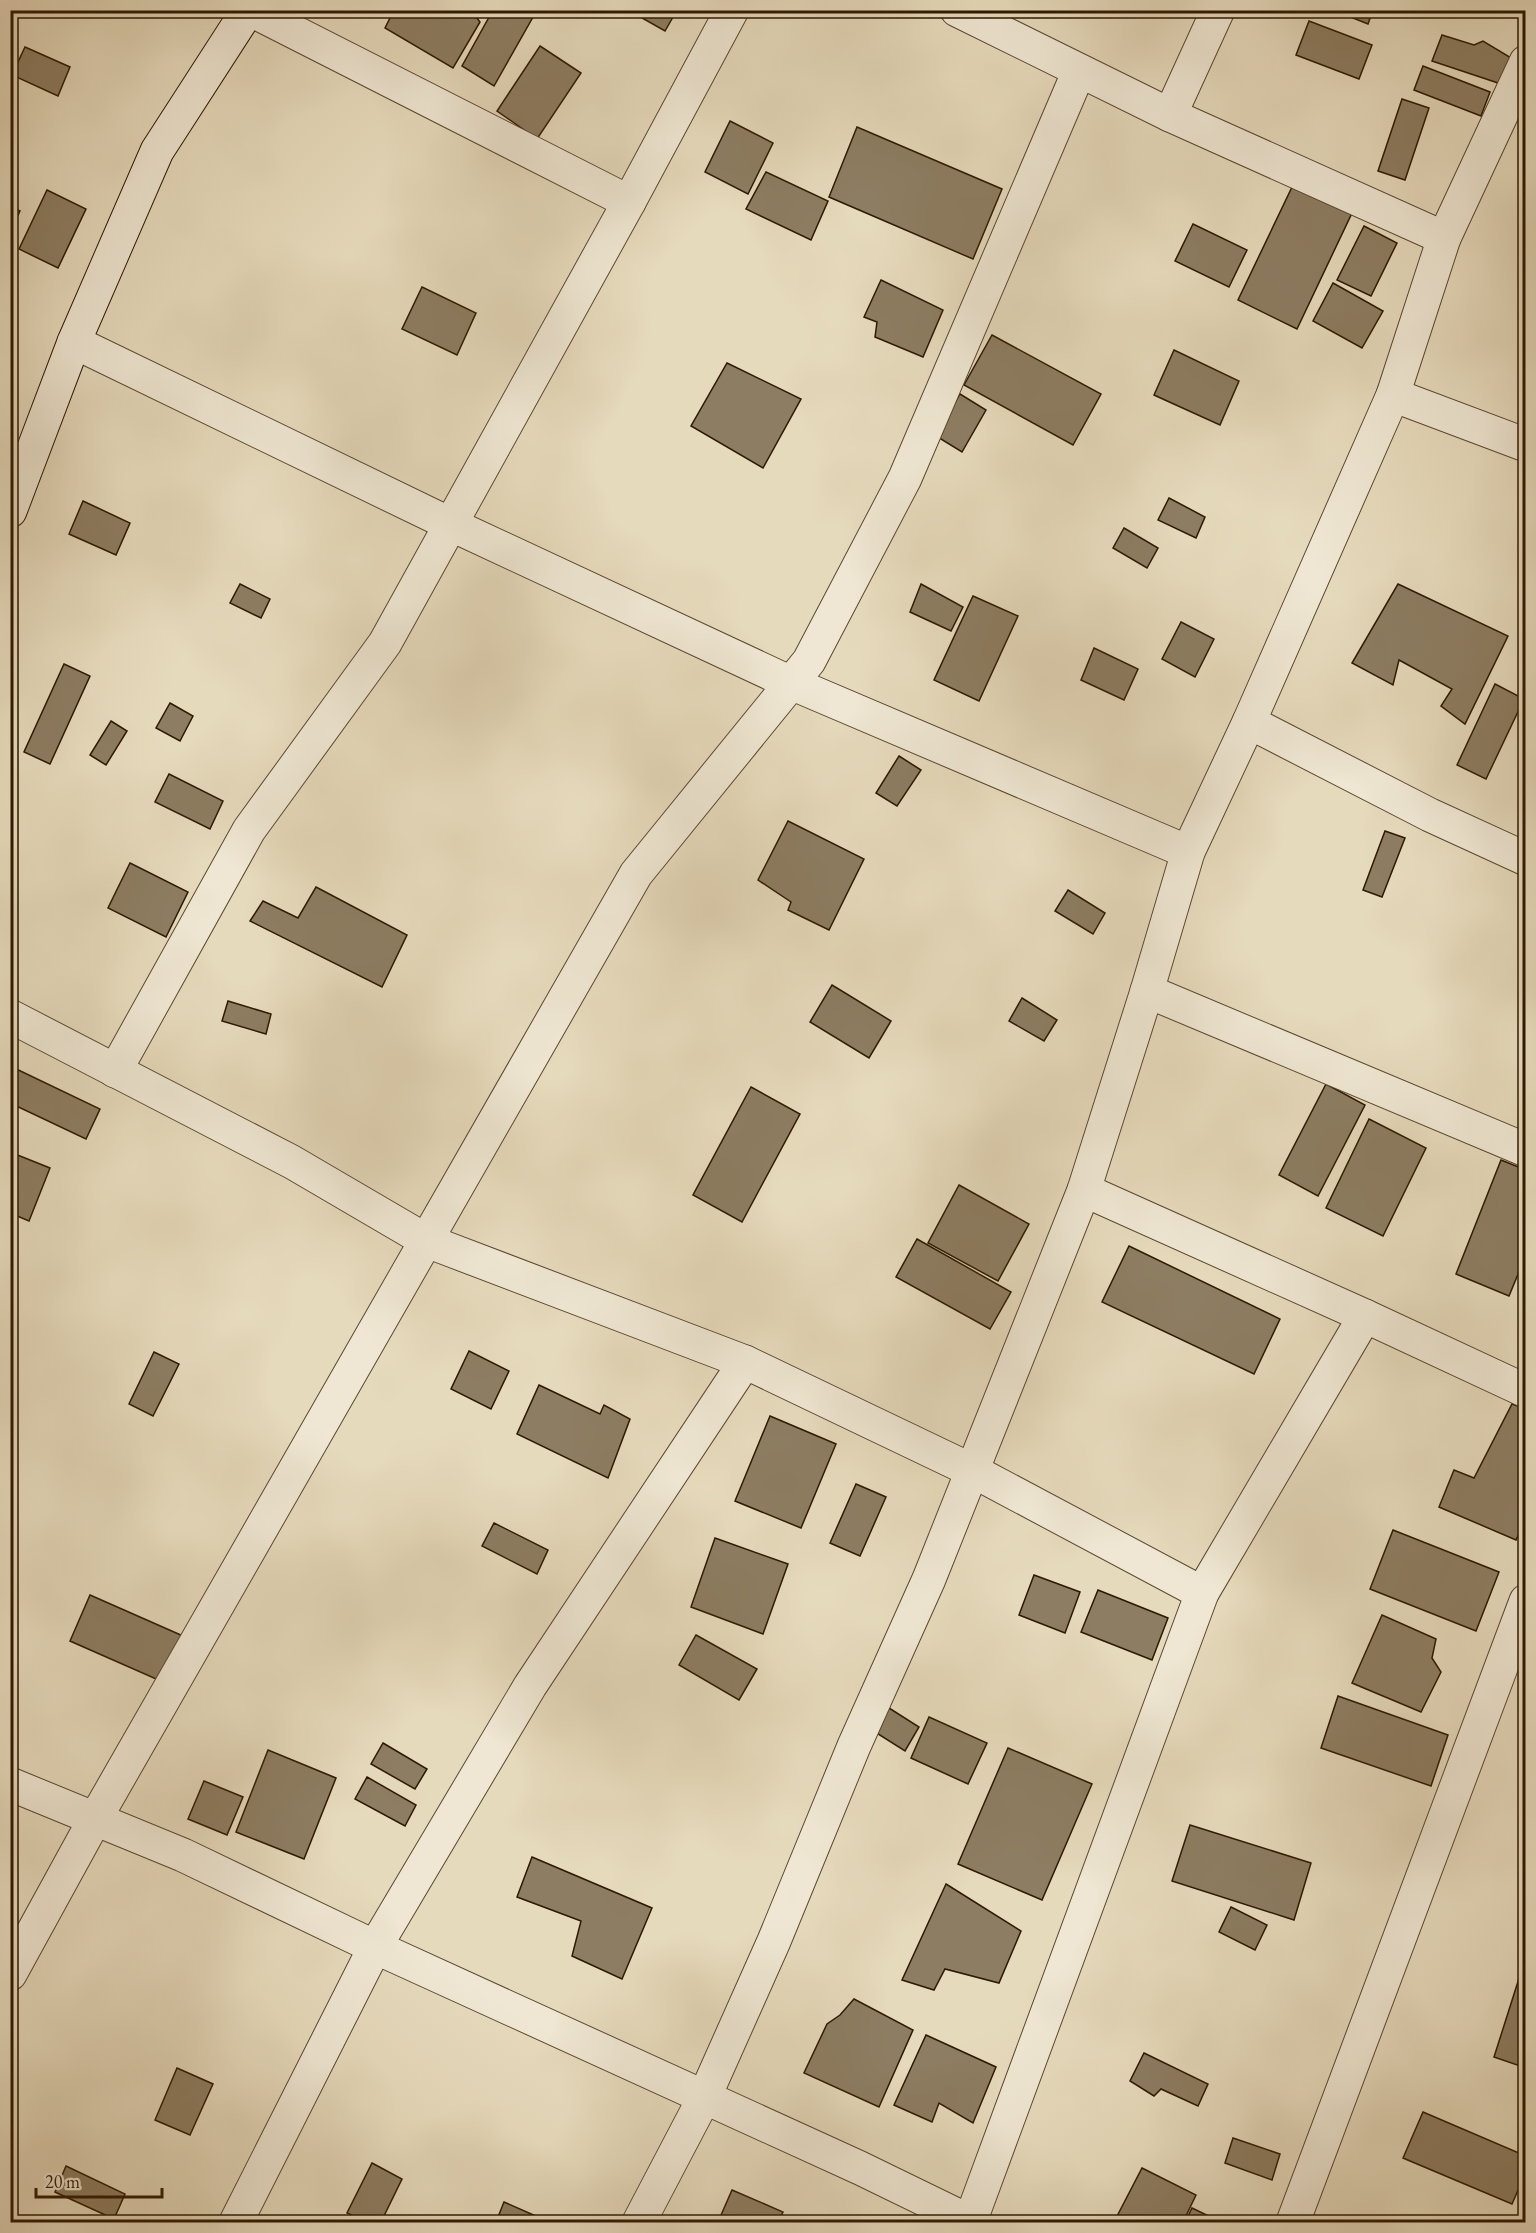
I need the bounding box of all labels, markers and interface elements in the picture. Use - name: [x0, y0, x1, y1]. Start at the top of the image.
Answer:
- scale bar: [36, 2161, 162, 2199]
- text: 20 m: [45, 2170, 80, 2193]

